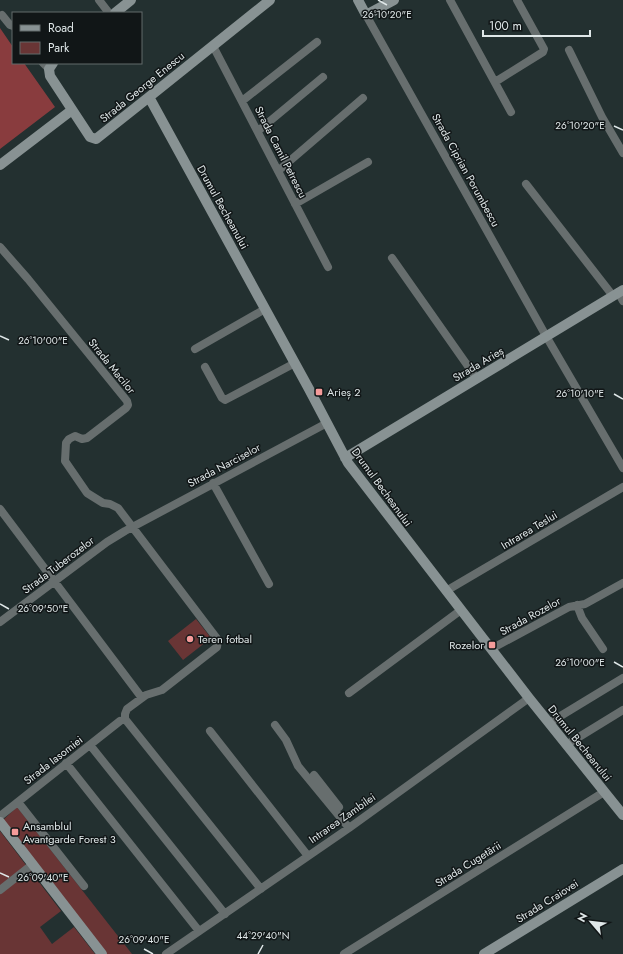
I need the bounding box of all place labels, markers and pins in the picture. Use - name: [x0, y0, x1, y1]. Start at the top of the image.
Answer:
- place label: Arieș 2: [327, 384, 361, 400]
- marker: Arieș 2: [314, 387, 324, 397]
- place label: Teren fotbal: [198, 631, 252, 647]
- marker: Teren fotbal: [185, 634, 195, 644]
- place label: Rozelor: [449, 637, 484, 653]
- marker: Rozelor: [487, 640, 497, 650]
- place label: Ansamblul Avantgarde Forest 3: [23, 818, 116, 847]
- marker: Ansamblul Avantgarde Forest 3: [10, 827, 20, 837]

